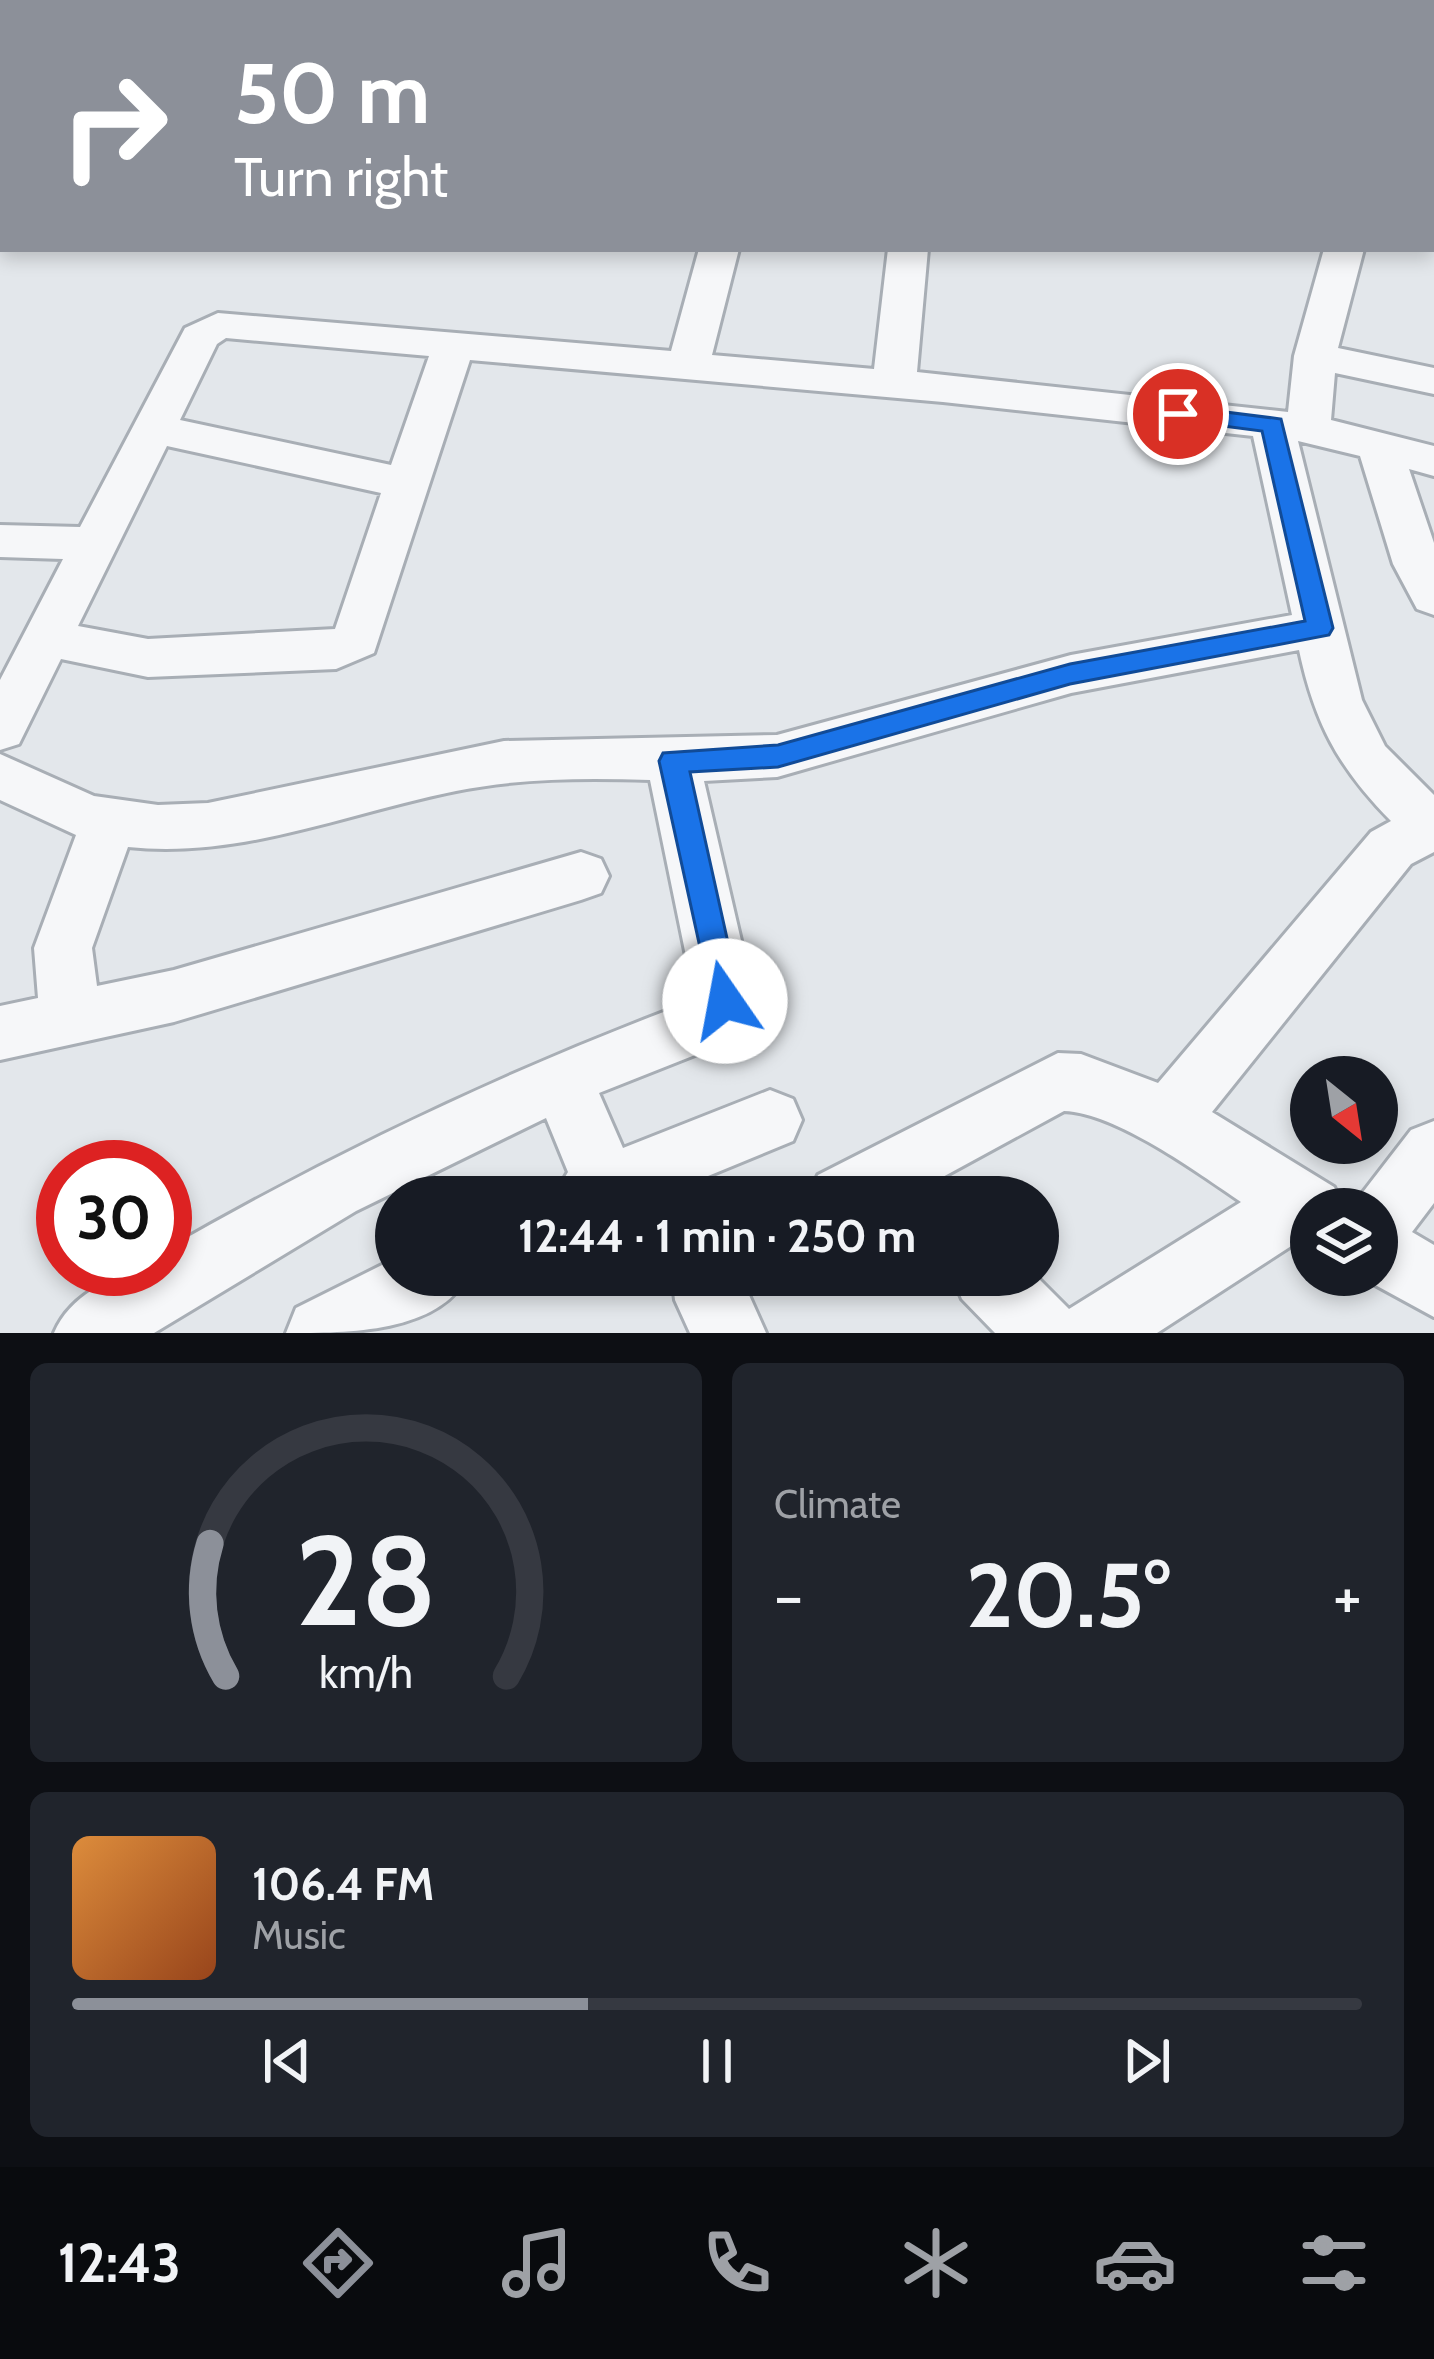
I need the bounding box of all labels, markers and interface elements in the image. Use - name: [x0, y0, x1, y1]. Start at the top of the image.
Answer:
- text: 50 m: [234, 42, 430, 144]
- icon: right: [36, 48, 192, 204]
- text: Turn right: [234, 144, 448, 210]
- pin: [1127, 363, 1229, 465]
- icon: arrive: [1145, 381, 1211, 447]
- position arrow: [662, 938, 788, 1064]
- north arrow: [1290, 1056, 1398, 1164]
- map controls: [1290, 1056, 1398, 1296]
- speed limit sign: 30: [36, 1140, 192, 1296]
- button: layers: [1290, 1188, 1398, 1296]
- text: 12:44 · 1 min · 250 m: [518, 1209, 916, 1263]
- text: Climate: [774, 1480, 901, 1528]
- text: 28: [295, 1505, 437, 1656]
- text: 20.5°: [966, 1540, 1170, 1650]
- text: −: [774, 1555, 803, 1636]
- text: +: [1333, 1555, 1362, 1636]
- text: km/h: [319, 1646, 413, 1698]
- text: 106.4 FM: [252, 1857, 434, 1911]
- text: Music: [252, 1911, 346, 1959]
- icon: previous: [254, 2028, 320, 2094]
- icon: pause: [684, 2028, 750, 2094]
- icon: next: [1114, 2028, 1180, 2094]
- icon: directions: [296, 2221, 380, 2305]
- icon: music: [495, 2221, 579, 2305]
- icon: phone: [695, 2221, 779, 2305]
- icon: climate: [894, 2221, 978, 2305]
- icon: car: [1093, 2221, 1177, 2305]
- icon: filters: [1292, 2221, 1376, 2305]
- text: 12:43: [58, 2230, 181, 2296]

